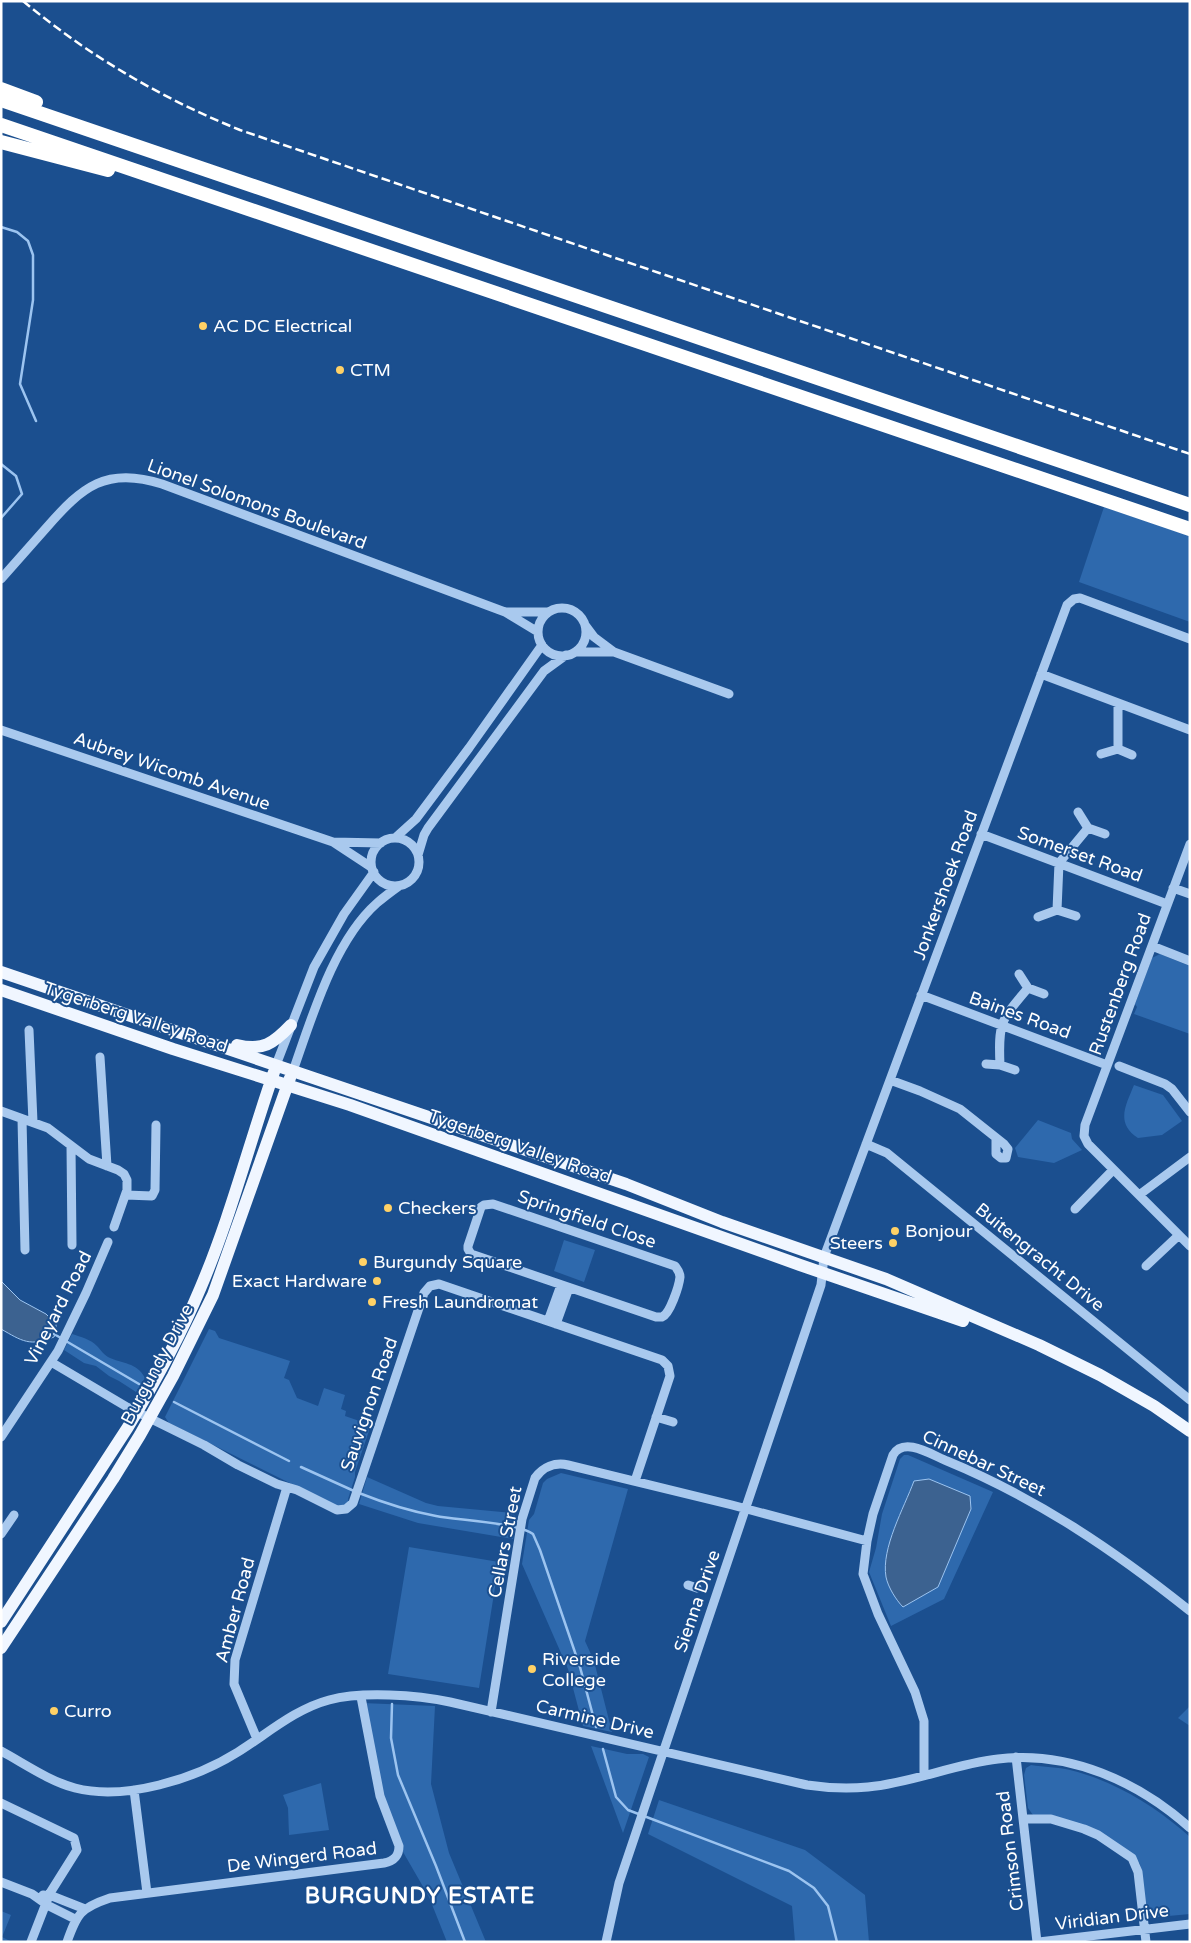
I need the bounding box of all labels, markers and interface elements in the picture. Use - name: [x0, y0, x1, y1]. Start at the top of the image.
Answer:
- place label: AC DC Electrical: [213, 315, 352, 337]
- marker: AC DC Electrical: [197, 320, 209, 332]
- place label: CTM: [350, 359, 391, 381]
- marker: CTM: [334, 364, 346, 376]
- street label: Lionel Solomons Boulevard: [144, 454, 370, 554]
- street label: Aubrey Wicomb Avenue: [71, 727, 273, 815]
- street label: Jonkershoek Road: [908, 807, 982, 963]
- street label: Somerset Road: [1015, 821, 1145, 887]
- street label: Rustenberg Road: [1084, 910, 1156, 1058]
- street label: Tygerberg Valley Road: [41, 977, 231, 1057]
- street label: Baines Road: [966, 986, 1074, 1044]
- street label: Tygerberg Valley Road: [426, 1104, 614, 1188]
- street label: Springfield Close: [515, 1185, 659, 1253]
- place label: Checkers: [398, 1197, 477, 1219]
- street label: Buitengracht Drive: [971, 1198, 1109, 1316]
- marker: Checkers: [382, 1202, 394, 1214]
- place label: Bonjour: [905, 1220, 973, 1242]
- marker: Bonjour: [889, 1225, 901, 1237]
- place label: Steers: [830, 1232, 883, 1254]
- marker: Steers: [887, 1237, 899, 1249]
- street label: Vineyard Road: [20, 1247, 96, 1369]
- place label: Burgundy Square: [373, 1251, 522, 1273]
- marker: Burgundy Square: [357, 1256, 369, 1268]
- place label: Exact Hardware: [232, 1270, 367, 1292]
- marker: Exact Hardware: [371, 1275, 383, 1287]
- place label: Fresh Laundromat: [382, 1291, 538, 1313]
- marker: Fresh Laundromat: [366, 1296, 378, 1308]
- street label: Burgundy Drive: [116, 1300, 198, 1428]
- street label: Sauvignon Road: [336, 1334, 402, 1474]
- street label: Cinnebar Street: [919, 1425, 1049, 1501]
- street label: Cellars Street: [483, 1484, 527, 1600]
- street label: Sienna Drive: [669, 1547, 725, 1655]
- street label: Amber Road: [210, 1555, 260, 1665]
- place label: Riverside College: [542, 1648, 620, 1691]
- marker: Riverside College: [526, 1663, 538, 1675]
- street label: Carmine Drive: [534, 1695, 656, 1743]
- place label: Curro: [64, 1700, 112, 1722]
- marker: Curro: [48, 1705, 60, 1717]
- street label: Crimson Road: [992, 1790, 1028, 1912]
- street label: De Wingerd Road: [226, 1837, 378, 1877]
- district label: BURGUNDY ESTATE: [305, 1883, 535, 1909]
- street label: Viridian Drive: [1054, 1899, 1170, 1935]

